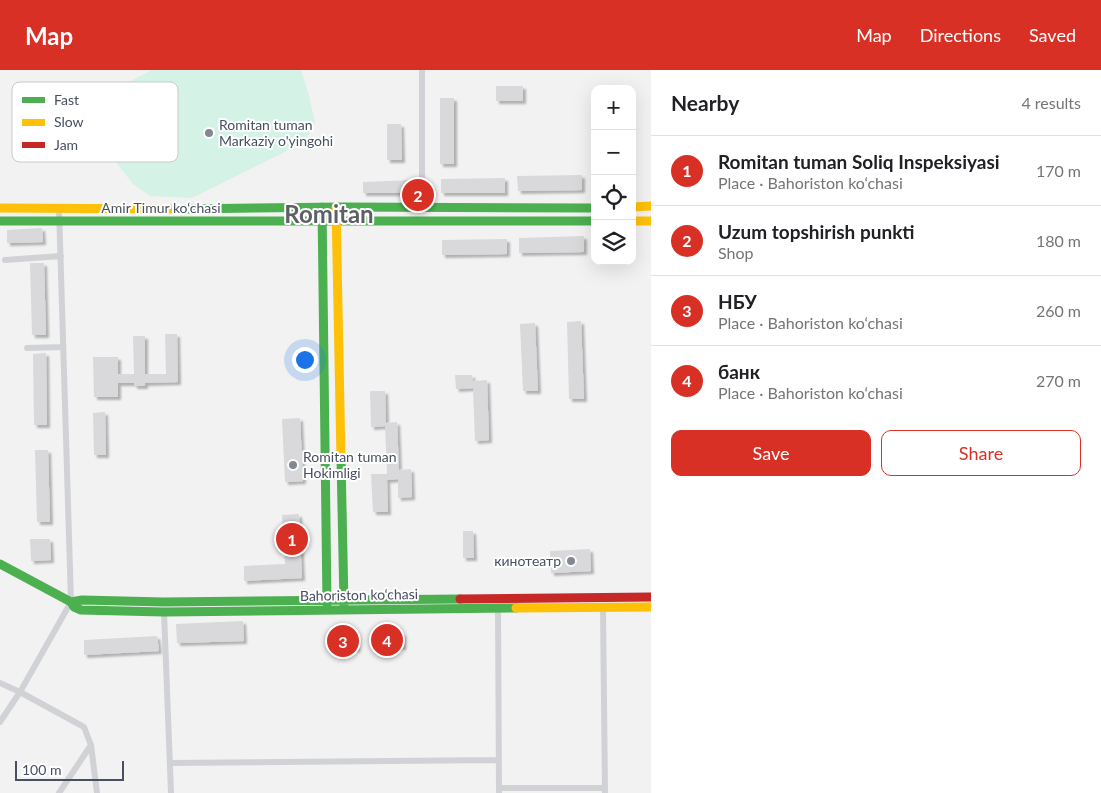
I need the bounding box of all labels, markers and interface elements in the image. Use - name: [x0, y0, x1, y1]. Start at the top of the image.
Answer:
- text: Map: [25, 21, 73, 50]
- text: Map: [856, 24, 892, 46]
- text: Directions: [920, 24, 1001, 46]
- text: Saved: [1029, 24, 1076, 46]
- legend: [12, 82, 178, 162]
- map controls: [591, 85, 636, 265]
- button: +: [591, 85, 636, 130]
- text: Nearby: [671, 90, 739, 115]
- text: Fast: [54, 91, 79, 108]
- text: 4 results: [1021, 93, 1081, 112]
- text: Slow: [54, 113, 84, 130]
- place label: Romitan tuman Markaziy o'yingohi: [219, 116, 333, 149]
- marker: Romitan tuman Markaziy o'yingohi: [203, 127, 215, 139]
- button: −: [591, 130, 636, 175]
- text: Jam: [54, 136, 78, 153]
- text: Romitan tuman Soliq Inspeksiyasi: [718, 150, 1000, 173]
- text: 1: [682, 161, 692, 180]
- text: 170 m: [1036, 161, 1081, 180]
- text: Place · Bahoriston ko‘chasi: [718, 173, 903, 192]
- button: locate: [591, 175, 636, 220]
- pin: 2: [402, 176, 434, 214]
- street label: Amir Timur ko‘chasi: [101, 199, 221, 216]
- district label: Romitan: [284, 199, 374, 228]
- button: layers: [591, 220, 636, 265]
- text: Uzum topshirish punkti: [718, 220, 915, 243]
- text: 2: [682, 231, 692, 250]
- text: 180 m: [1036, 231, 1081, 250]
- text: Shop: [718, 243, 754, 262]
- text: НБУ: [718, 290, 757, 313]
- text: 3: [682, 301, 692, 320]
- text: 260 m: [1036, 301, 1081, 320]
- text: Place · Bahoriston ko‘chasi: [718, 313, 903, 332]
- your location: [292, 347, 318, 373]
- text: банк: [718, 360, 760, 383]
- text: 4: [682, 371, 692, 390]
- text: 270 m: [1036, 371, 1081, 390]
- text: Place · Bahoriston ko‘chasi: [718, 383, 903, 402]
- button: Save: [671, 430, 871, 476]
- button: Share: [881, 430, 1081, 476]
- place label: Romitan tuman Hokimligi: [303, 448, 397, 481]
- marker: Romitan tuman Hokimligi: [287, 459, 299, 471]
- pin: 1: [276, 520, 308, 558]
- place label: кинотеатр: [494, 552, 561, 569]
- marker: кинотеатр: [565, 555, 577, 567]
- street label: Bahoriston ko‘chasi: [300, 585, 418, 604]
- pin: 4: [371, 621, 403, 659]
- pin: 3: [327, 622, 359, 660]
- scale bar: [15, 758, 124, 781]
- text: 100 m: [22, 761, 61, 778]

